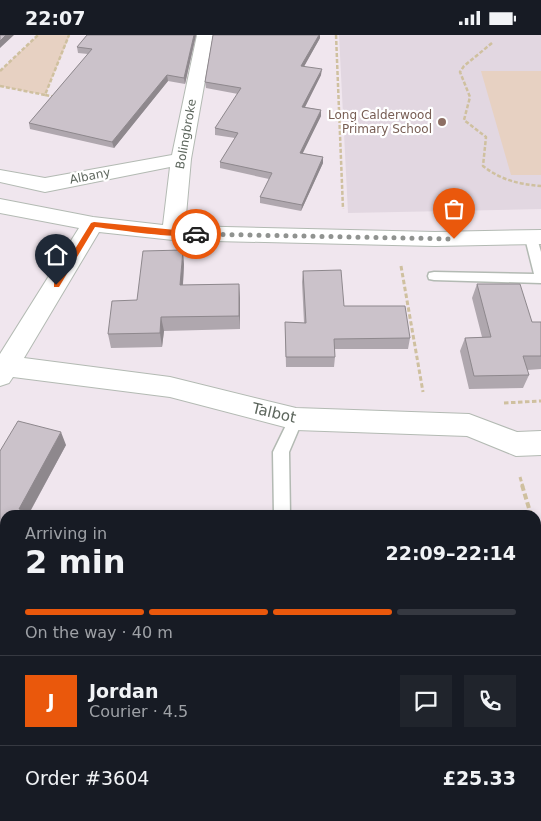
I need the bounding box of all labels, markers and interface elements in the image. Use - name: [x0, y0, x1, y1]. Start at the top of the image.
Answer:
- text: 22:07: [25, 7, 85, 29]
- street label: Bolingbroke: [173, 98, 199, 170]
- place label: Long Calderwood Primary School: [328, 108, 432, 136]
- marker: Long Calderwood Primary School: [436, 116, 448, 128]
- street label: Albany: [68, 165, 112, 187]
- pin: [433, 188, 475, 239]
- icon: bag: [440, 195, 468, 223]
- courier: [171, 209, 221, 259]
- icon: car: [182, 220, 210, 248]
- pin: [35, 234, 77, 285]
- icon: home: [42, 241, 70, 269]
- street label: Talbot: [249, 399, 298, 427]
- text: Arriving in: [25, 524, 107, 543]
- text: 22:09–22:14: [386, 542, 516, 564]
- text: 2 min: [25, 543, 126, 581]
- text: On the way · 40 m: [25, 623, 173, 642]
- button: chat: [400, 675, 452, 727]
- button: phone: [464, 675, 516, 727]
- text: Jordan: [89, 680, 158, 702]
- text: J: [47, 690, 55, 712]
- text: Courier · 4.5: [89, 702, 188, 721]
- text: Order #3604: [25, 767, 149, 789]
- text: £25.33: [443, 767, 516, 789]

